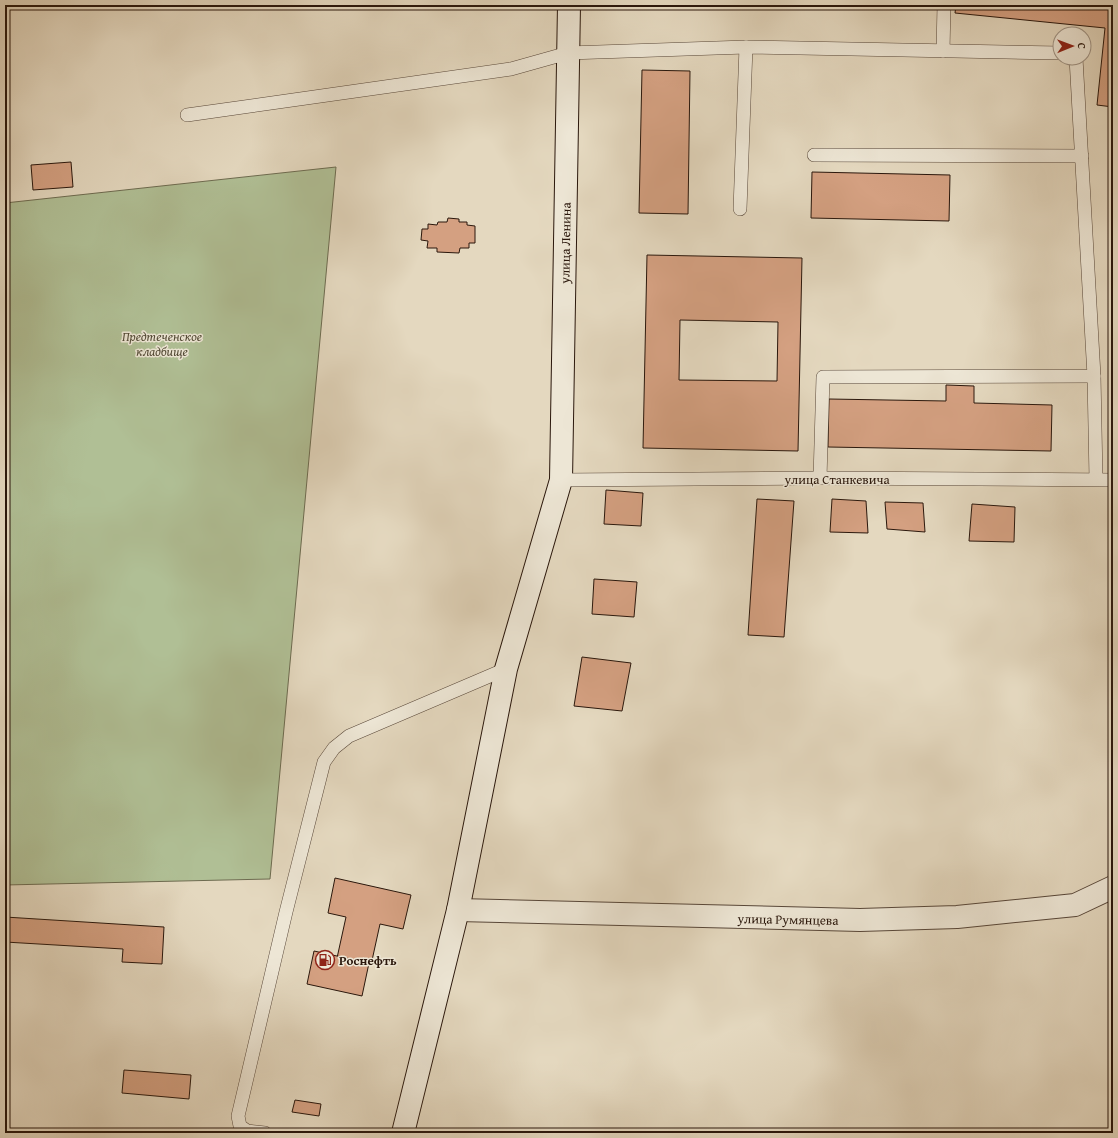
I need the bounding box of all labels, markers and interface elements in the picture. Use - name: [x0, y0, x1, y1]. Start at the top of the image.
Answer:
- north arrow: [1052, 26, 1092, 66]
- text: С: [1074, 43, 1090, 49]
- street label: улица Ленина: [555, 201, 576, 285]
- park label: Предтеченское кладбище: [122, 327, 202, 361]
- street label: улица Станкевича: [783, 470, 890, 489]
- street label: улица Румянцева: [736, 909, 839, 930]
- fuel station icon: Роснефть: [314, 949, 336, 971]
- place label: Роснефть: [339, 951, 397, 970]

